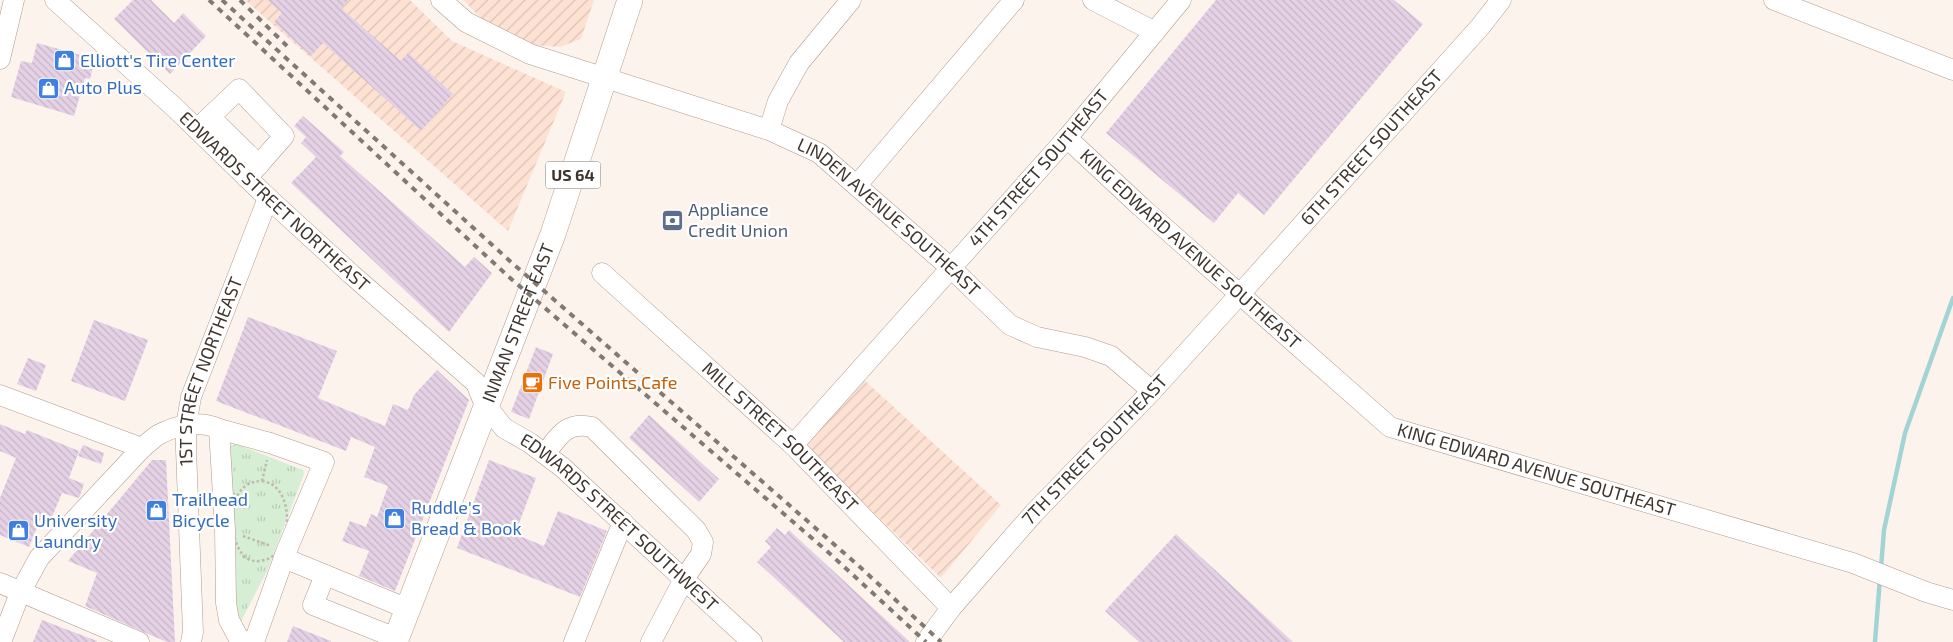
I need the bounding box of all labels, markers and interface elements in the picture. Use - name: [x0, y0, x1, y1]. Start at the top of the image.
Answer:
- shop icon: Elliott's Tire Center: [52, 49, 76, 73]
- place label: Elliott's Tire Center: [80, 49, 235, 71]
- street label: 6TH STREET SOUTHEAST: [1295, 64, 1447, 229]
- shop icon: Auto Plus: [36, 76, 60, 100]
- place label: Auto Plus: [64, 76, 142, 98]
- street label: 4TH STREET SOUTHEAST: [963, 84, 1113, 251]
- street label: EDWARDS STREET NORTHEAST: [175, 106, 375, 296]
- street label: LINDEN AVENUE SOUTHEAST: [794, 133, 986, 301]
- street label: KING EDWARD AVENUE SOUTHEAST: [1076, 144, 1306, 353]
- road number: US 64: [546, 162, 600, 188]
- place label: Appliance Credit Union: [688, 198, 788, 241]
- bank icon: Appliance Credit Union: [660, 208, 684, 232]
- street label: INMAN STREET EAST: [477, 239, 559, 405]
- street label: 1ST STREET NORTHEAST: [174, 273, 247, 466]
- street label: MILL STREET SOUTHEAST: [698, 357, 864, 516]
- street label: 7TH STREET SOUTHEAST: [1017, 369, 1172, 529]
- cafe icon: Five Points Cafe: [520, 371, 544, 395]
- place label: Five Points Cafe: [548, 371, 677, 393]
- street label: KING EDWARD AVENUE SOUTHEAST: [1395, 418, 1679, 520]
- street label: EDWARDS STREET SOUTHWEST: [517, 428, 723, 616]
- place label: Trailhead Bicycle: [172, 488, 248, 531]
- place label: Ruddle's Bread & Book: [411, 496, 522, 539]
- shop icon: Trailhead Bicycle: [144, 498, 168, 522]
- shop icon: Ruddle's Bread & Book: [383, 506, 407, 530]
- place label: University Laundry: [34, 509, 118, 552]
- shop icon: University Laundry: [6, 519, 30, 543]

